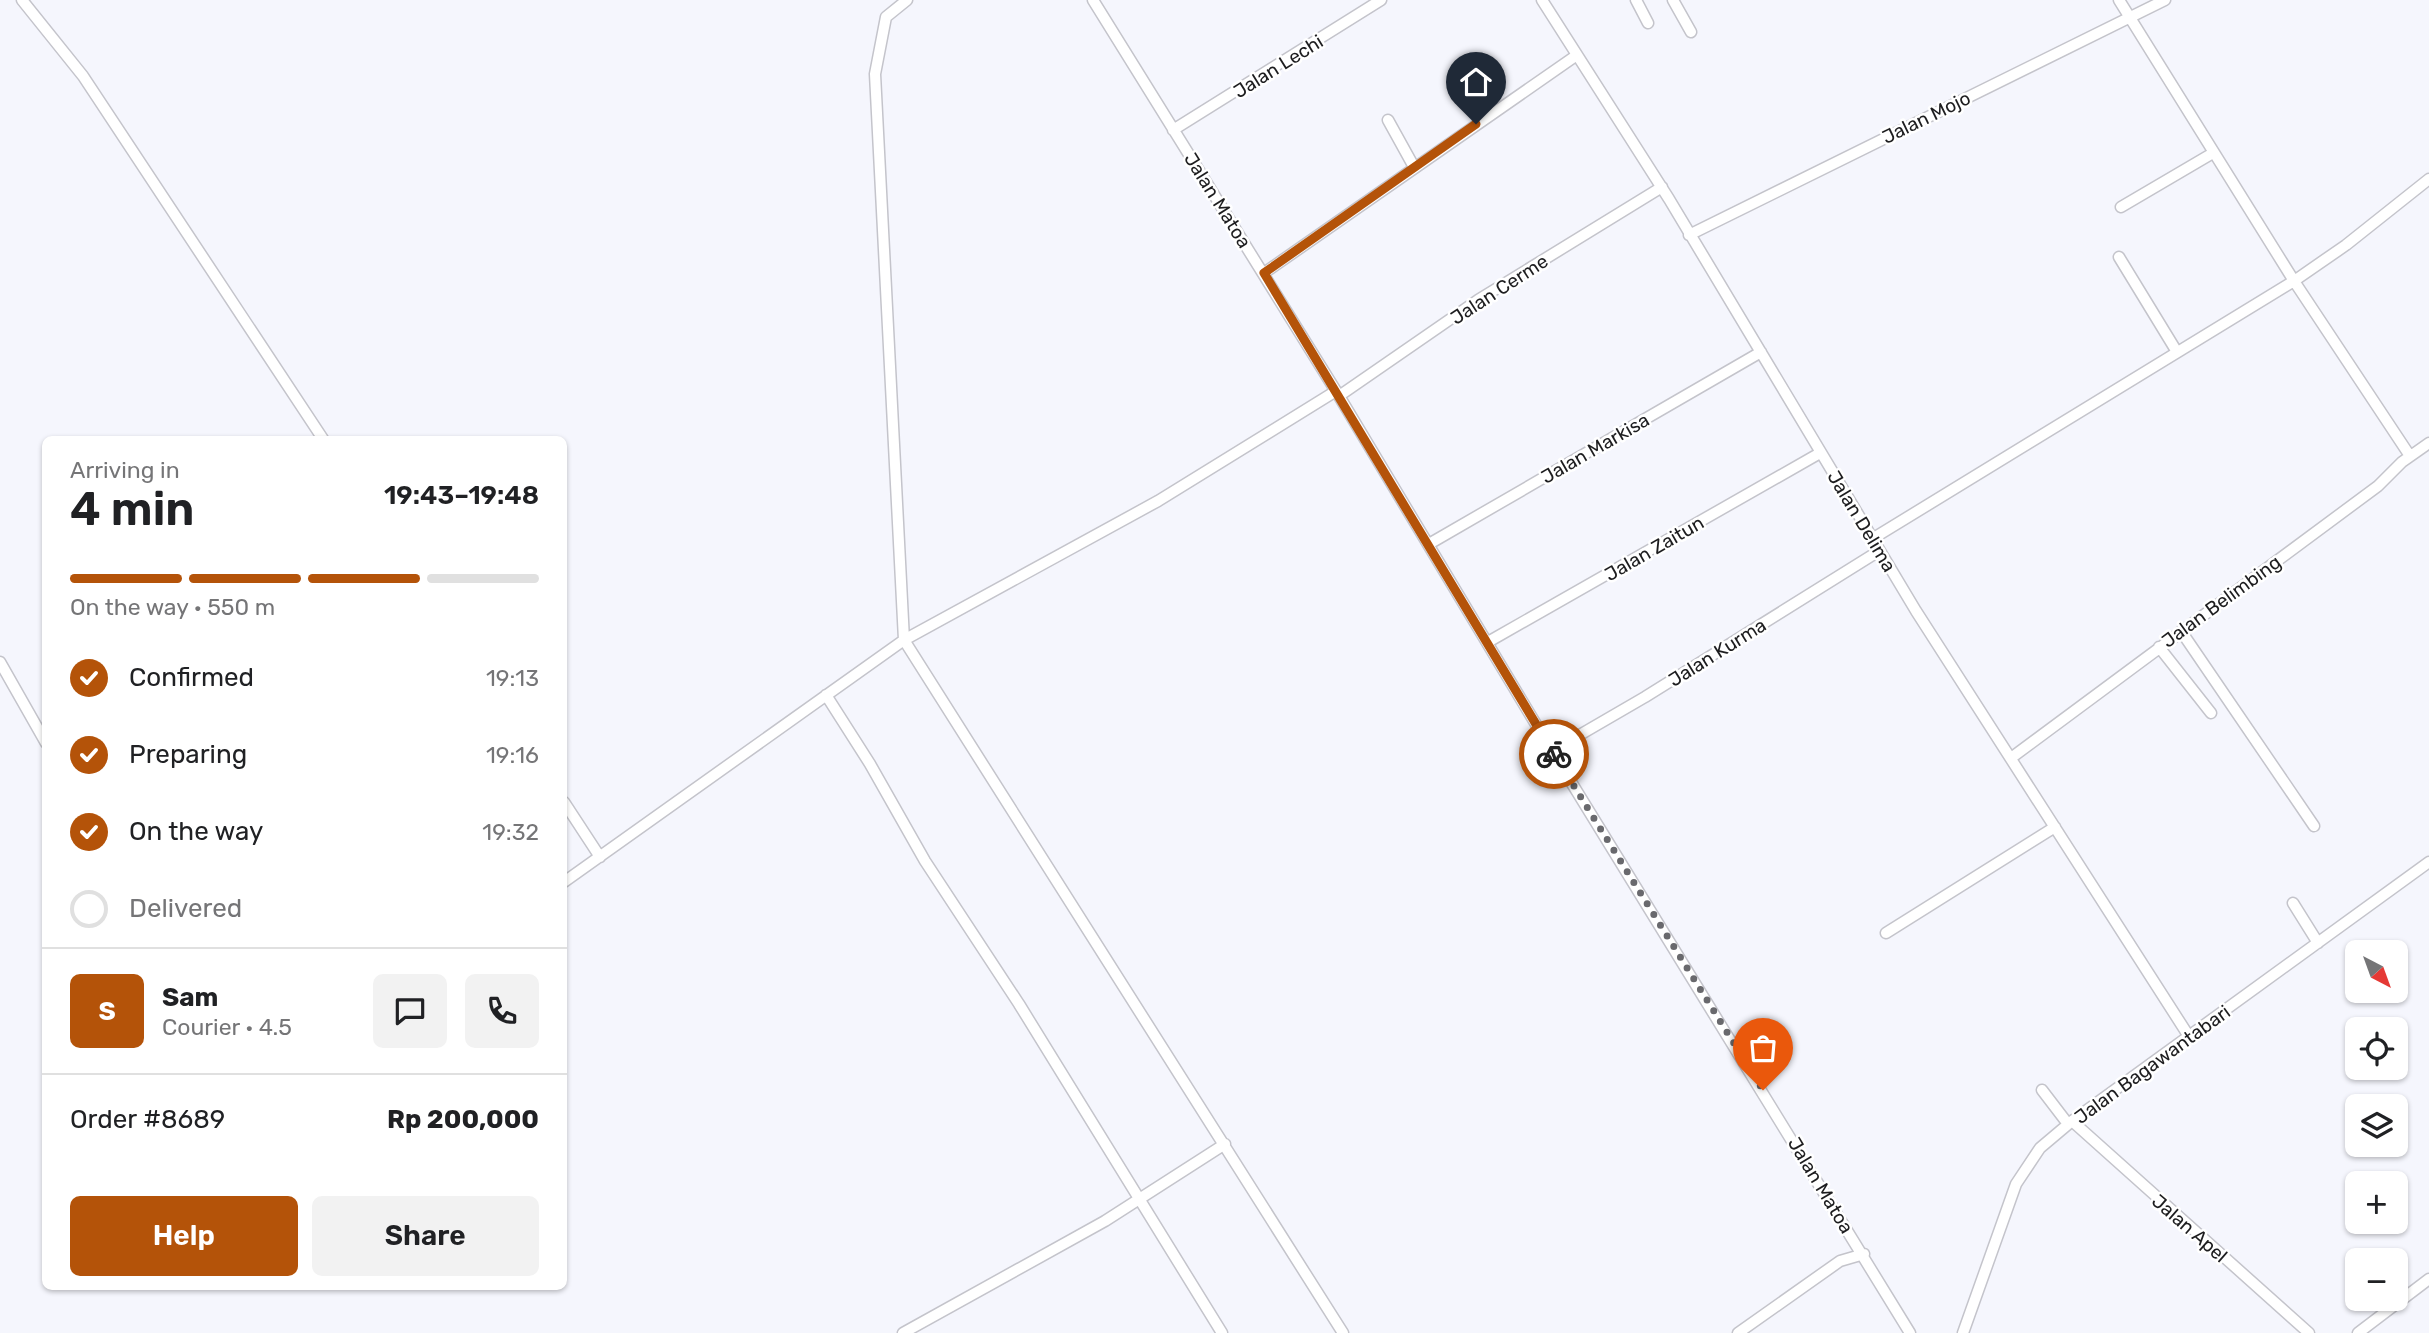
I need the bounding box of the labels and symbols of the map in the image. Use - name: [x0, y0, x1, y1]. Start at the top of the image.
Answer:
- street label: Jalan Lechi: [1229, 30, 1327, 103]
- pin: [1446, 52, 1506, 124]
- street label: Jalan Mojo: [1878, 86, 1974, 149]
- street label: Jalan Matoa: [1179, 148, 1256, 252]
- street label: Jalan Cerme: [1446, 249, 1552, 330]
- street label: Jalan Markisa: [1537, 408, 1653, 489]
- street label: Jalan Delima: [1822, 466, 1901, 576]
- street label: Jalan Zaitun: [1601, 511, 1708, 586]
- street label: Jalan Belimbing: [2157, 550, 2285, 652]
- street label: Jalan Kurma: [1664, 613, 1770, 692]
- courier: [1519, 719, 1589, 789]
- north arrow: [2345, 940, 2408, 1003]
- street label: Jalan Bagawantabari: [2070, 1000, 2235, 1129]
- pin: [1733, 1018, 1793, 1090]
- street label: Jalan Matoa: [1783, 1133, 1858, 1237]
- street label: Jalan Apel: [2147, 1189, 2232, 1267]

